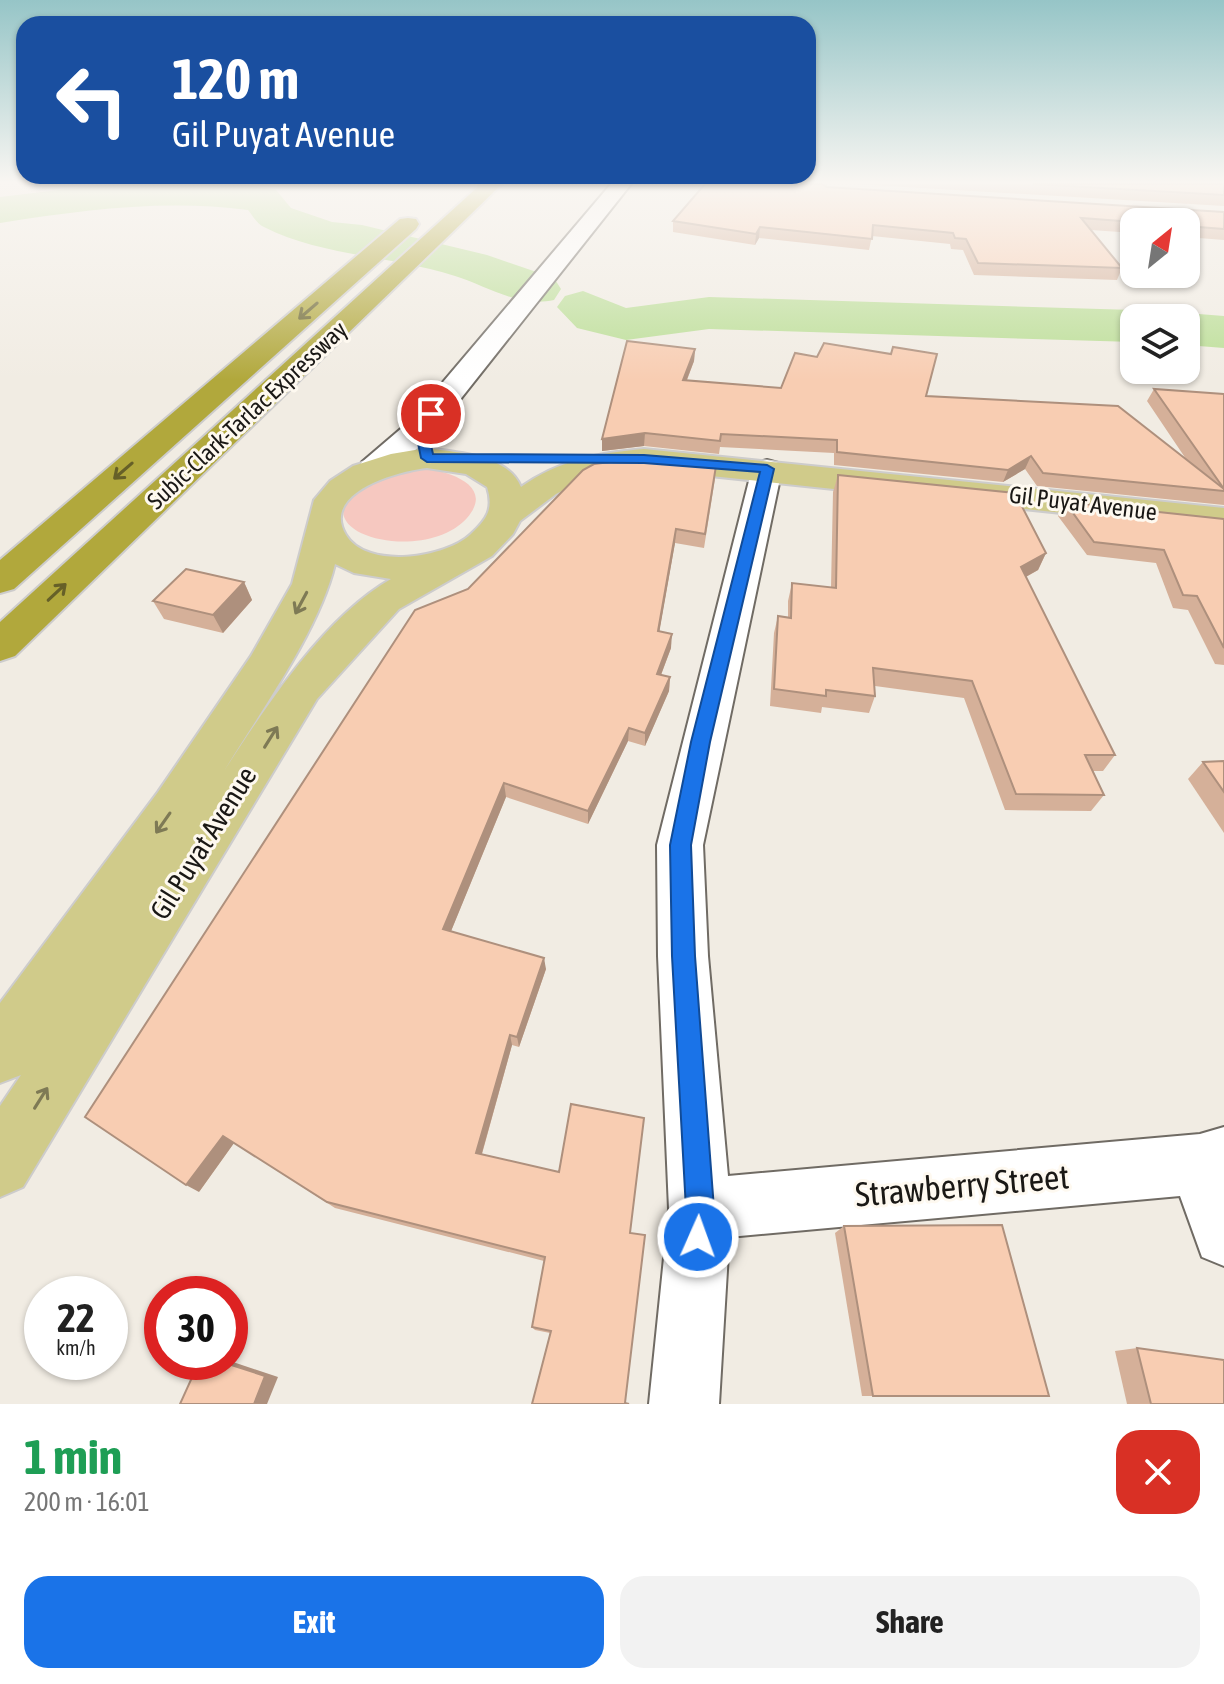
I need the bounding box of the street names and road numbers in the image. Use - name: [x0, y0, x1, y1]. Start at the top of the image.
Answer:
- street label: Subic-Clark-Tarlac Expressway: [142, 316, 352, 514]
- street label: Gil Puyat Avenue: [1008, 481, 1158, 525]
- street label: Gil Puyat Avenue: [143, 761, 263, 925]
- street label: Strawberry Street: [854, 1156, 1070, 1214]

